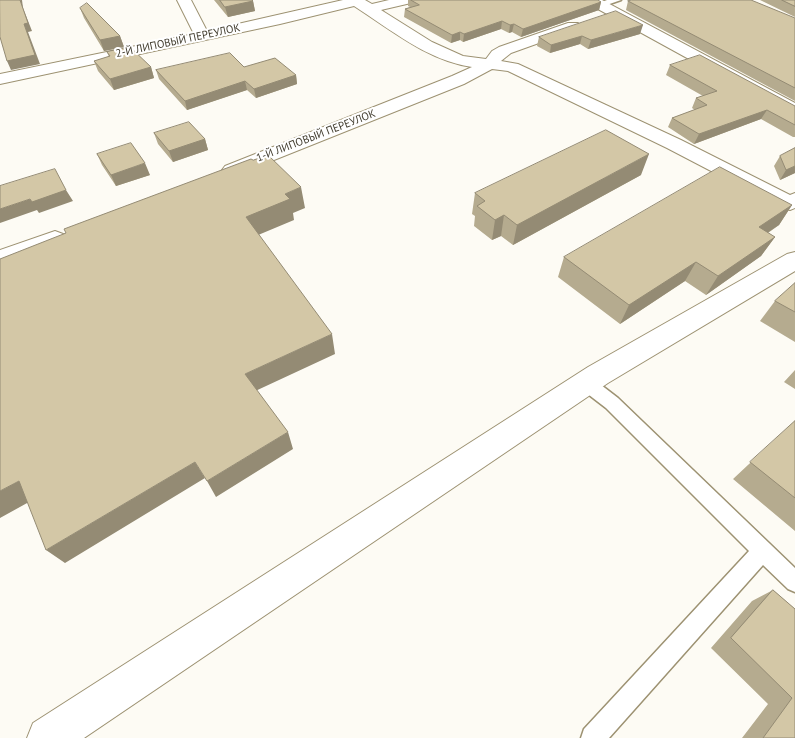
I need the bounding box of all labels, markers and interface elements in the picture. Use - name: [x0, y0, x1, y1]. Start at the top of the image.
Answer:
- street label: 2-Й ЛИПОВЫЙ ПЕРЕУЛОК: [115, 21, 241, 61]
- street label: 1-Й ЛИПОВЫЙ ПЕРЕУЛОК: [254, 107, 378, 165]

